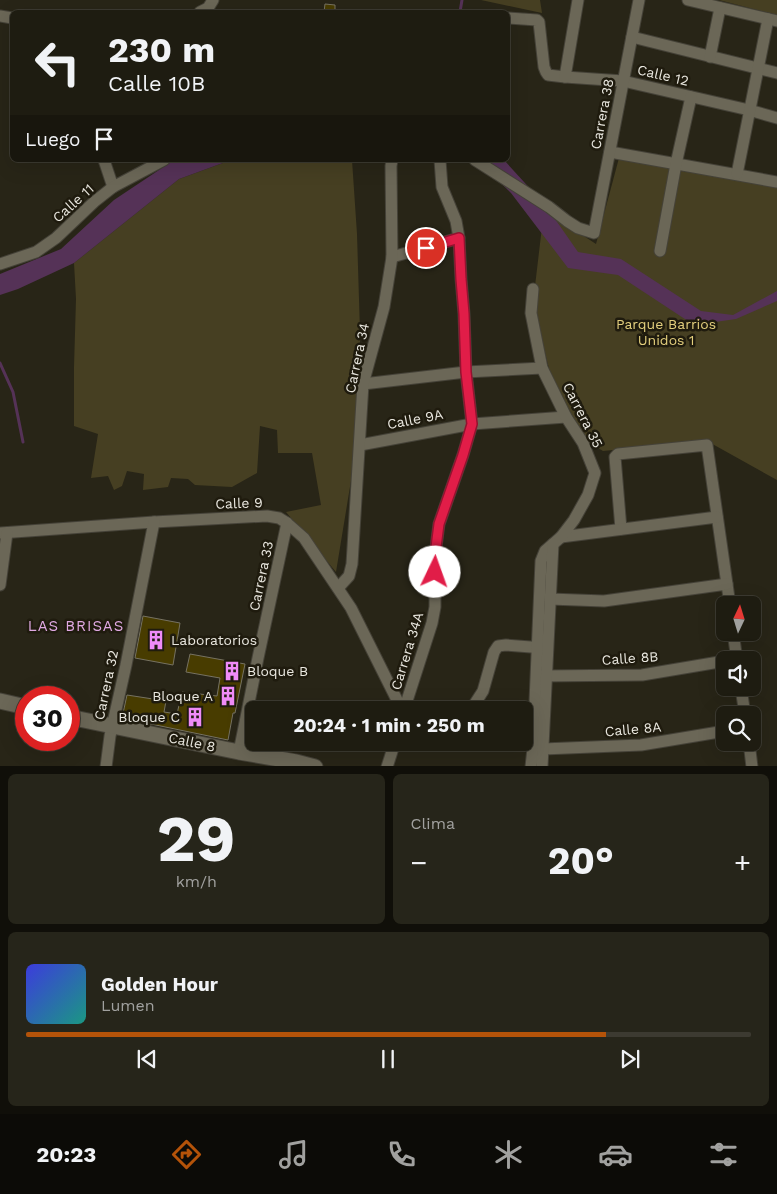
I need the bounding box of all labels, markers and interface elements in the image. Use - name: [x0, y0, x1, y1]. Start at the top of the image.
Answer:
- text: 230 m: [108, 29, 215, 71]
- icon: left: [25, 30, 90, 95]
- street label: Calle 12: [636, 61, 690, 89]
- text: Calle 10B: [108, 71, 205, 96]
- street label: Carrera 38: [587, 77, 617, 151]
- icon: arrive: [90, 125, 118, 153]
- text: Luego: [25, 128, 80, 151]
- street label: Calle 11: [49, 180, 97, 226]
- pin: [405, 227, 447, 269]
- icon: arrive: [412, 234, 440, 262]
- park label: Parque Barrios Unidos 1: [616, 316, 716, 348]
- street label: Carrera 34: [342, 321, 372, 395]
- street label: Carrera 35: [560, 380, 606, 450]
- street label: Calle 9A: [386, 406, 444, 432]
- street label: Calle 9: [215, 494, 263, 512]
- street label: Carrera 33: [246, 540, 276, 612]
- position arrow: [408, 545, 460, 597]
- north arrow: [716, 596, 761, 641]
- map controls: [716, 596, 761, 751]
- street label: Carrera 34A: [388, 610, 426, 692]
- district label: LAS BRISAS: [28, 617, 124, 635]
- building icon: Laboratorios: [145, 629, 167, 651]
- place label: Laboratorios: [171, 632, 257, 648]
- street label: Calle 8B: [601, 648, 659, 668]
- street label: Carrera 32: [91, 649, 121, 721]
- button: sound: [716, 651, 761, 696]
- building icon: Bloque B: [221, 660, 243, 682]
- place label: Bloque B: [247, 663, 308, 679]
- building icon: Bloque A: [217, 685, 239, 707]
- speed limit sign: 30: [15, 686, 80, 751]
- place label: Bloque A: [152, 688, 213, 704]
- building icon: Bloque C: [184, 706, 206, 728]
- button: search: [716, 706, 761, 751]
- place label: Bloque C: [118, 709, 180, 725]
- text: 20:24 · 1 min · 250 m: [293, 714, 485, 737]
- street label: Calle 8A: [604, 719, 662, 739]
- street label: Calle 8: [167, 729, 217, 755]
- text: 29: [157, 801, 236, 877]
- text: Clima: [411, 814, 455, 833]
- text: 20°: [548, 839, 614, 883]
- text: −: [411, 846, 427, 879]
- text: +: [734, 846, 751, 879]
- text: km/h: [176, 872, 217, 891]
- text: Golden Hour: [101, 973, 218, 996]
- text: Lumen: [101, 996, 155, 1015]
- icon: previous: [133, 1045, 161, 1073]
- icon: pause: [374, 1045, 402, 1073]
- icon: next: [616, 1045, 644, 1073]
- icon: directions: [169, 1137, 204, 1172]
- icon: music: [276, 1137, 311, 1172]
- icon: phone: [384, 1137, 419, 1172]
- icon: climate: [491, 1137, 526, 1172]
- icon: car: [598, 1137, 633, 1172]
- icon: filters: [706, 1137, 741, 1172]
- text: 20:23: [36, 1142, 96, 1167]

